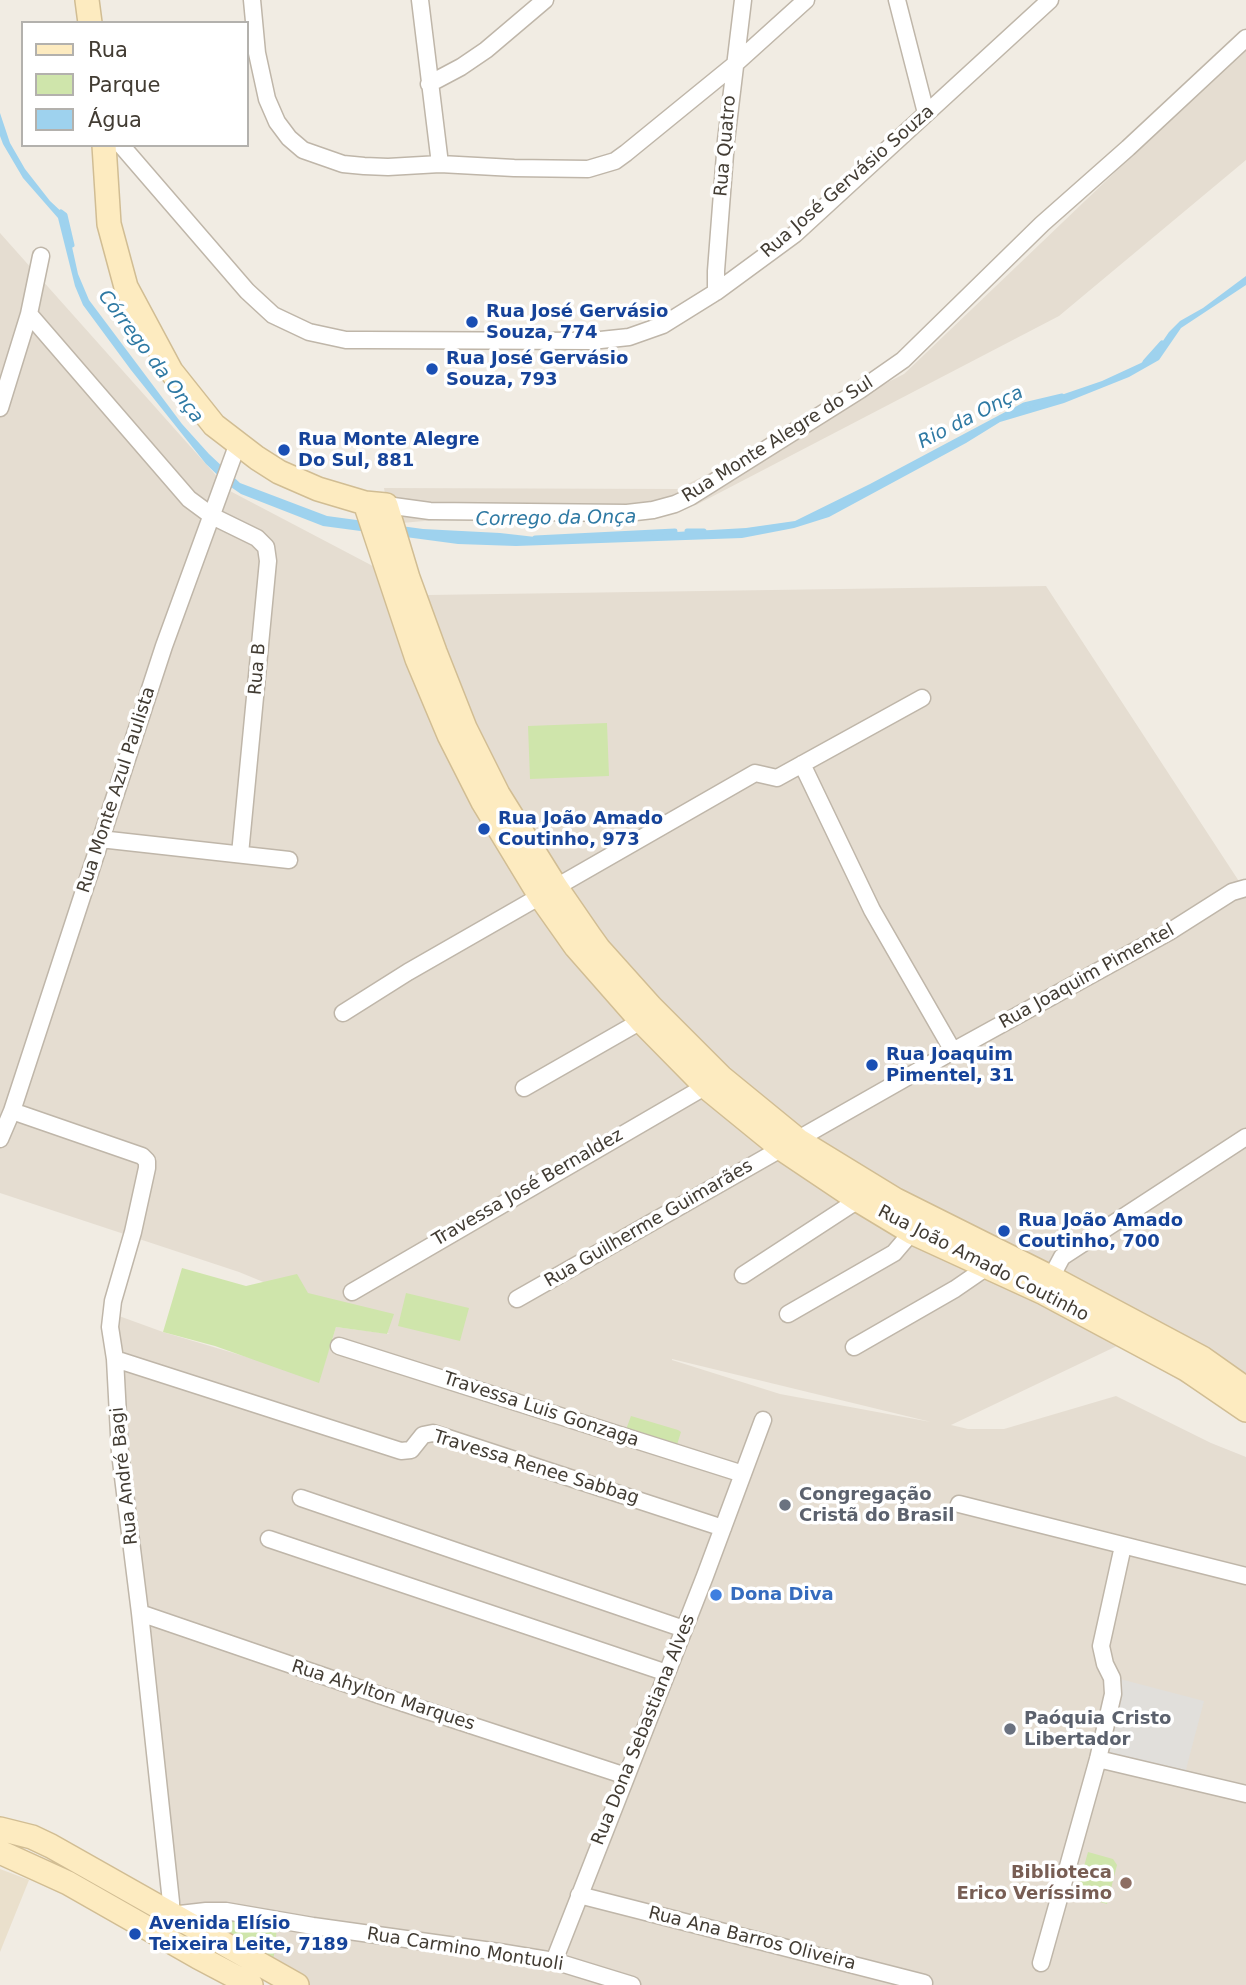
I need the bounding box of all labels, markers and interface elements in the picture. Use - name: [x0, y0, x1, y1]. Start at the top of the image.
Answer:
- legend: [21, 21, 248, 147]
- text: Rua: [88, 38, 128, 62]
- text: Parque: [88, 73, 160, 97]
- street label: Rua Quatro: [711, 94, 741, 198]
- street label: Rua José Gervásio Souza: [757, 101, 939, 263]
- text: Água: [88, 108, 142, 132]
- water label: Córrego da Onça: [93, 286, 207, 428]
- place label: Rua José Gervásio Souza, 774: [486, 301, 668, 344]
- marker: Rua José Gervásio Souza, 774: [464, 314, 480, 330]
- place label: Rua José Gervásio Souza, 793: [446, 348, 628, 390]
- marker: Rua José Gervásio Souza, 793: [424, 361, 440, 377]
- street label: Rua Monte Alegre do Sul: [678, 372, 878, 508]
- water label: Rio da Onça: [915, 382, 1027, 454]
- place label: Rua Monte Alegre Do Sul, 881: [298, 429, 480, 472]
- marker: Rua Monte Alegre Do Sul, 881: [276, 442, 292, 458]
- water label: Corrego da Onça: [475, 506, 637, 532]
- street label: Rua B: [245, 642, 271, 696]
- street label: Rua Monte Azul Paulista: [73, 684, 161, 896]
- place label: Rua João Amado Coutinho, 973: [498, 808, 663, 850]
- marker: Rua João Amado Coutinho, 973: [476, 821, 492, 837]
- street label: Rua Joaquim Pimentel: [996, 920, 1178, 1034]
- place label: Rua Joaquim Pimentel, 31: [886, 1044, 1014, 1086]
- marker: Rua Joaquim Pimentel, 31: [864, 1057, 880, 1073]
- street label: Travessa José Bernaldez: [429, 1125, 627, 1251]
- street label: Rua Guilherme Guimarães: [541, 1155, 757, 1293]
- street label: Rua João Amado Coutinho: [874, 1201, 1092, 1327]
- place label: Rua João Amado Coutinho, 700: [1018, 1210, 1183, 1252]
- marker: Rua João Amado Coutinho, 700: [996, 1223, 1012, 1239]
- street label: Travessa Luis Gonzaga: [440, 1368, 642, 1452]
- street label: Rua André Bagi: [107, 1406, 143, 1546]
- street label: Travessa Renee Sabbag: [431, 1426, 641, 1510]
- place label: Congregação Cristã do Brasil: [799, 1484, 954, 1526]
- marker: Congregação Cristã do Brasil: [777, 1497, 793, 1513]
- place label: Dona Diva: [730, 1584, 834, 1606]
- marker: Dona Diva: [708, 1587, 724, 1603]
- street label: Rua Dona Sebastiana Alves: [588, 1611, 700, 1849]
- street label: Rua Ahylton Marques: [289, 1656, 477, 1736]
- place label: Paóquia Cristo Libertador: [1024, 1708, 1171, 1750]
- marker: Paóquia Cristo Libertador: [1002, 1721, 1018, 1737]
- place label: Biblioteca Erico Veríssimo: [956, 1862, 1112, 1904]
- marker: Biblioteca Erico Veríssimo: [1118, 1875, 1134, 1891]
- street label: Rua Ana Barros Oliveira: [646, 1903, 858, 1975]
- place label: Avenida Elísio Teixeira Leite, 7189: [149, 1913, 348, 1955]
- street label: Rua Carmino Montuoli: [365, 1924, 565, 1976]
- marker: Avenida Elísio Teixeira Leite, 7189: [127, 1926, 143, 1942]

